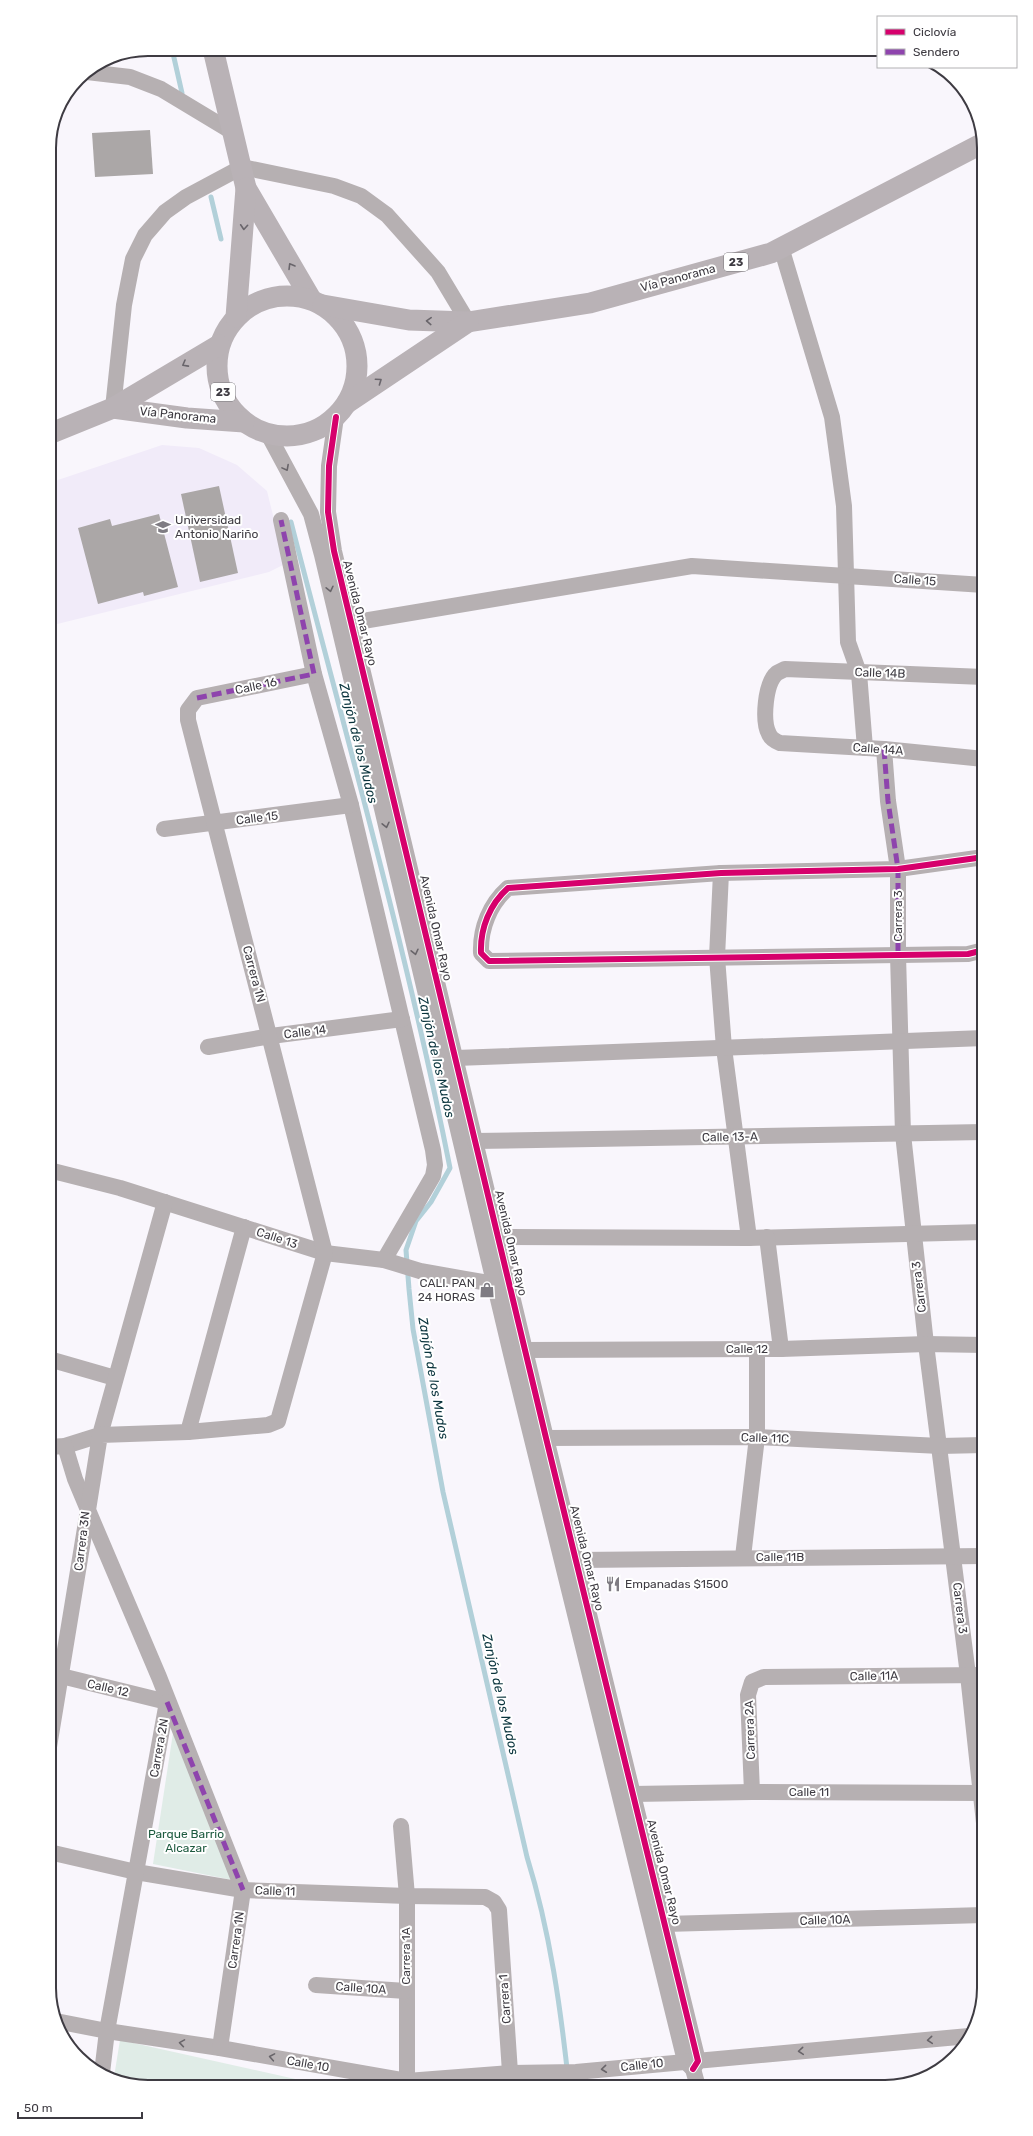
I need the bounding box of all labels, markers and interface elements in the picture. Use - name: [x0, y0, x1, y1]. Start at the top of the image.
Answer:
- legend: [877, 16, 1017, 68]
- text: Ciclovía: [913, 25, 956, 39]
- text: Sendero: [913, 45, 960, 59]
- one-way arrow: [239, 224, 248, 230]
- road number: 23: [724, 253, 748, 271]
- street label: Vía Panorama: [639, 261, 717, 295]
- one-way arrow: [288, 263, 295, 270]
- one-way arrow: [426, 316, 432, 325]
- one-way arrow: [182, 360, 189, 367]
- one-way arrow: [375, 378, 382, 386]
- road number: 23: [211, 383, 235, 401]
- street label: Vía Panorama: [139, 404, 217, 426]
- one-way arrow: [281, 464, 289, 472]
- place label: Universidad Antonio Nariño: [175, 513, 259, 541]
- school or university icon: Universidad Antonio Nariño: [154, 518, 172, 536]
- street label: Avenida Omar Rayo: [340, 559, 380, 667]
- street label: Calle 15: [893, 572, 937, 588]
- one-way arrow: [325, 586, 334, 593]
- street label: Calle 14B: [854, 665, 906, 681]
- street label: Calle 16: [234, 675, 278, 697]
- water label: Zanjón de los Mudos: [336, 680, 381, 805]
- street label: Calle 14A: [852, 740, 904, 758]
- street label: Calle 15: [235, 808, 279, 828]
- one-way arrow: [381, 822, 389, 828]
- street label: Avenida Omar Rayo: [417, 874, 455, 982]
- street label: Carrera 3: [891, 890, 905, 942]
- street label: Carrera 1N: [240, 944, 268, 1004]
- one-way arrow: [411, 948, 419, 955]
- water label: Zanjón de los Mudos: [415, 994, 458, 1119]
- street label: Calle 14: [283, 1022, 328, 1042]
- street label: Calle 13-A: [702, 1130, 758, 1144]
- street label: Avenida Omar Rayo: [492, 1189, 530, 1297]
- street label: Calle 13: [255, 1225, 299, 1251]
- street label: Carrera 3: [909, 1261, 929, 1313]
- place label: CALI. PAN 24 HORAS: [418, 1276, 475, 1304]
- shop icon: CALI. PAN 24 HORAS: [478, 1281, 496, 1299]
- water label: Zanjón de los Mudos: [415, 1315, 452, 1441]
- street label: Calle 12: [726, 1342, 768, 1356]
- street label: Calle 11C: [741, 1430, 789, 1446]
- street label: Avenida Omar Rayo: [567, 1504, 607, 1612]
- street label: Carrera 3N: [71, 1510, 93, 1572]
- street label: Calle 11B: [756, 1550, 804, 1564]
- restaurant icon: Empanadas $1500: [604, 1575, 622, 1593]
- place label: Empanadas $1500: [625, 1577, 728, 1591]
- street label: Carrera 3: [950, 1582, 970, 1634]
- water label: Zanjón de los Mudos: [479, 1631, 522, 1756]
- street label: Calle 11A: [850, 1669, 898, 1683]
- street label: Calle 12: [86, 1676, 130, 1700]
- street label: Carrera 2A: [742, 1700, 758, 1760]
- street label: Carrera 2N: [147, 1717, 171, 1779]
- street label: Calle 11: [789, 1785, 829, 1799]
- street label: Avenida Omar Rayo: [644, 1818, 684, 1926]
- park label: Parque Barrio Alcazar: [148, 1827, 224, 1855]
- street label: Calle 11: [255, 1883, 295, 1899]
- street label: Carrera 1N: [225, 1910, 247, 1970]
- street label: Calle 10A: [799, 1912, 851, 1928]
- street label: Carrera 1A: [399, 1927, 413, 1985]
- street label: Carrera 1: [496, 1974, 514, 2024]
- street label: Calle 10A: [335, 1979, 387, 1997]
- one-way arrow: [927, 2035, 933, 2044]
- one-way arrow: [179, 2039, 185, 2048]
- one-way arrow: [798, 2047, 804, 2056]
- street label: Calle 10: [286, 2053, 330, 2075]
- one-way arrow: [269, 2054, 275, 2062]
- street label: Calle 10: [620, 2056, 664, 2074]
- one-way arrow: [601, 2065, 607, 2074]
- scale bar: [18, 2094, 142, 2120]
- text: 50 m: [24, 2101, 52, 2115]

